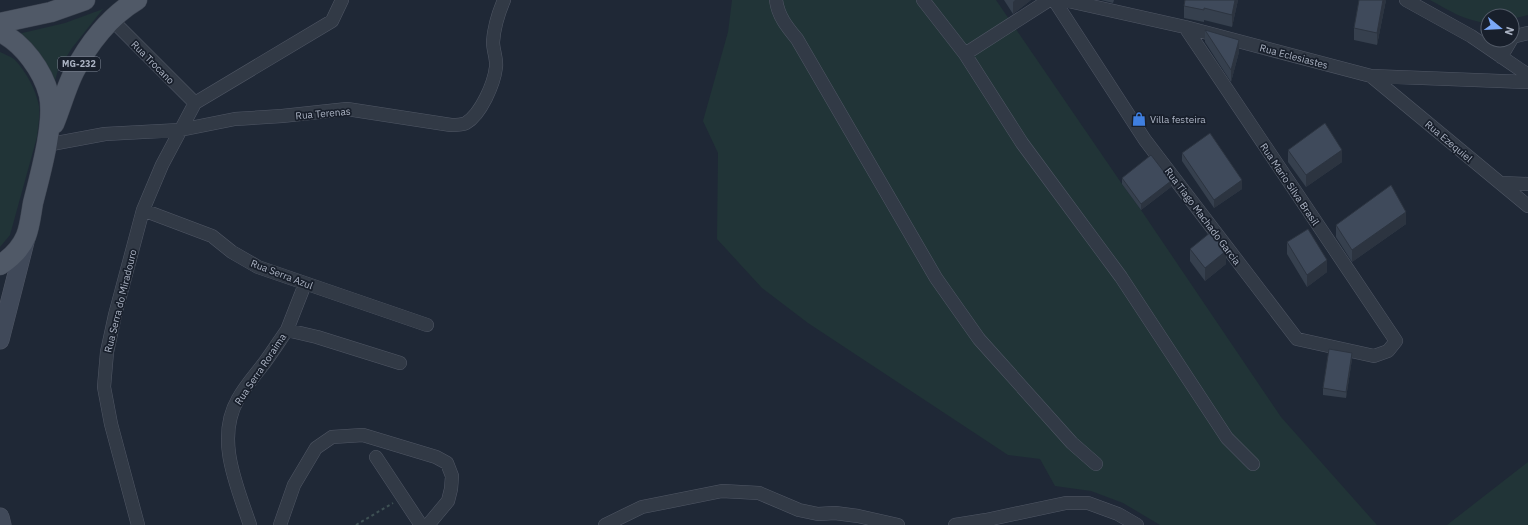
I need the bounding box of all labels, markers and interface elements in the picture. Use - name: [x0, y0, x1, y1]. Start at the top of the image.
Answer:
- north arrow: [1480, 8, 1520, 48]
- text: N: [1502, 25, 1517, 37]
- street label: Rua Trocano: [128, 38, 177, 87]
- street label: Rua Eclesiastes: [1258, 41, 1330, 72]
- road number: MG-232: [58, 57, 100, 71]
- street label: Rua Terenas: [295, 105, 351, 122]
- shop icon: Villa festeira: [1131, 111, 1147, 127]
- place label: Villa festeira: [1150, 113, 1206, 126]
- street label: Rua Ezequiel: [1422, 118, 1475, 165]
- street label: Rua Mario Silva Brasil: [1257, 141, 1322, 228]
- street label: Rua Tiago Machado Garcia: [1162, 165, 1244, 268]
- street label: Rua Serra do Miradouro: [101, 248, 140, 354]
- street label: Rua Serra Azul: [249, 257, 315, 292]
- street label: Rua Serra Roraima: [232, 331, 290, 408]

